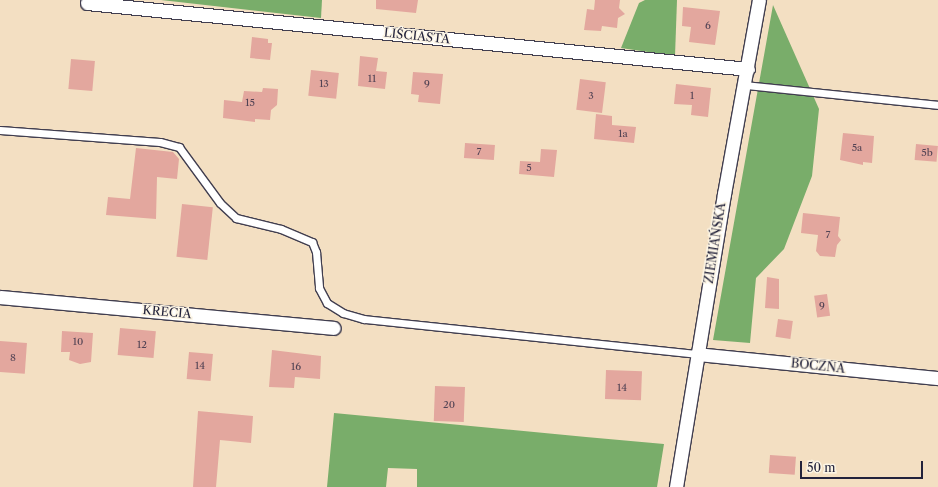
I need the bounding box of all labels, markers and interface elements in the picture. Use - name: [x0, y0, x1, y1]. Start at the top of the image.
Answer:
- house number: 6: [705, 20, 711, 32]
- street label: LIŚCIASTA: [383, 25, 451, 47]
- house number: 11: [368, 73, 376, 85]
- house number: 13: [319, 78, 329, 90]
- house number: 9: [424, 78, 430, 90]
- house number: 3: [588, 90, 594, 102]
- house number: 1: [690, 90, 694, 102]
- house number: 15: [245, 97, 255, 109]
- house number: 1a: [618, 128, 628, 140]
- house number: 5a: [852, 142, 862, 154]
- house number: 7: [477, 146, 481, 158]
- house number: 5b: [921, 147, 933, 159]
- house number: 5: [526, 162, 532, 174]
- street label: ZIEMIAŃSKA: [701, 202, 729, 284]
- house number: 7: [826, 229, 830, 241]
- house number: 9: [819, 300, 825, 312]
- street label: KRECIA: [142, 303, 192, 321]
- house number: 10: [73, 336, 83, 348]
- house number: 12: [137, 339, 147, 351]
- house number: 8: [10, 352, 16, 364]
- street label: BOCZNA: [790, 356, 846, 376]
- house number: 14: [195, 360, 205, 372]
- house number: 16: [291, 361, 301, 373]
- house number: 14: [617, 382, 627, 394]
- house number: 20: [443, 399, 455, 411]
- scale bar: [802, 453, 925, 479]
- text: 50 m: [807, 460, 836, 475]

